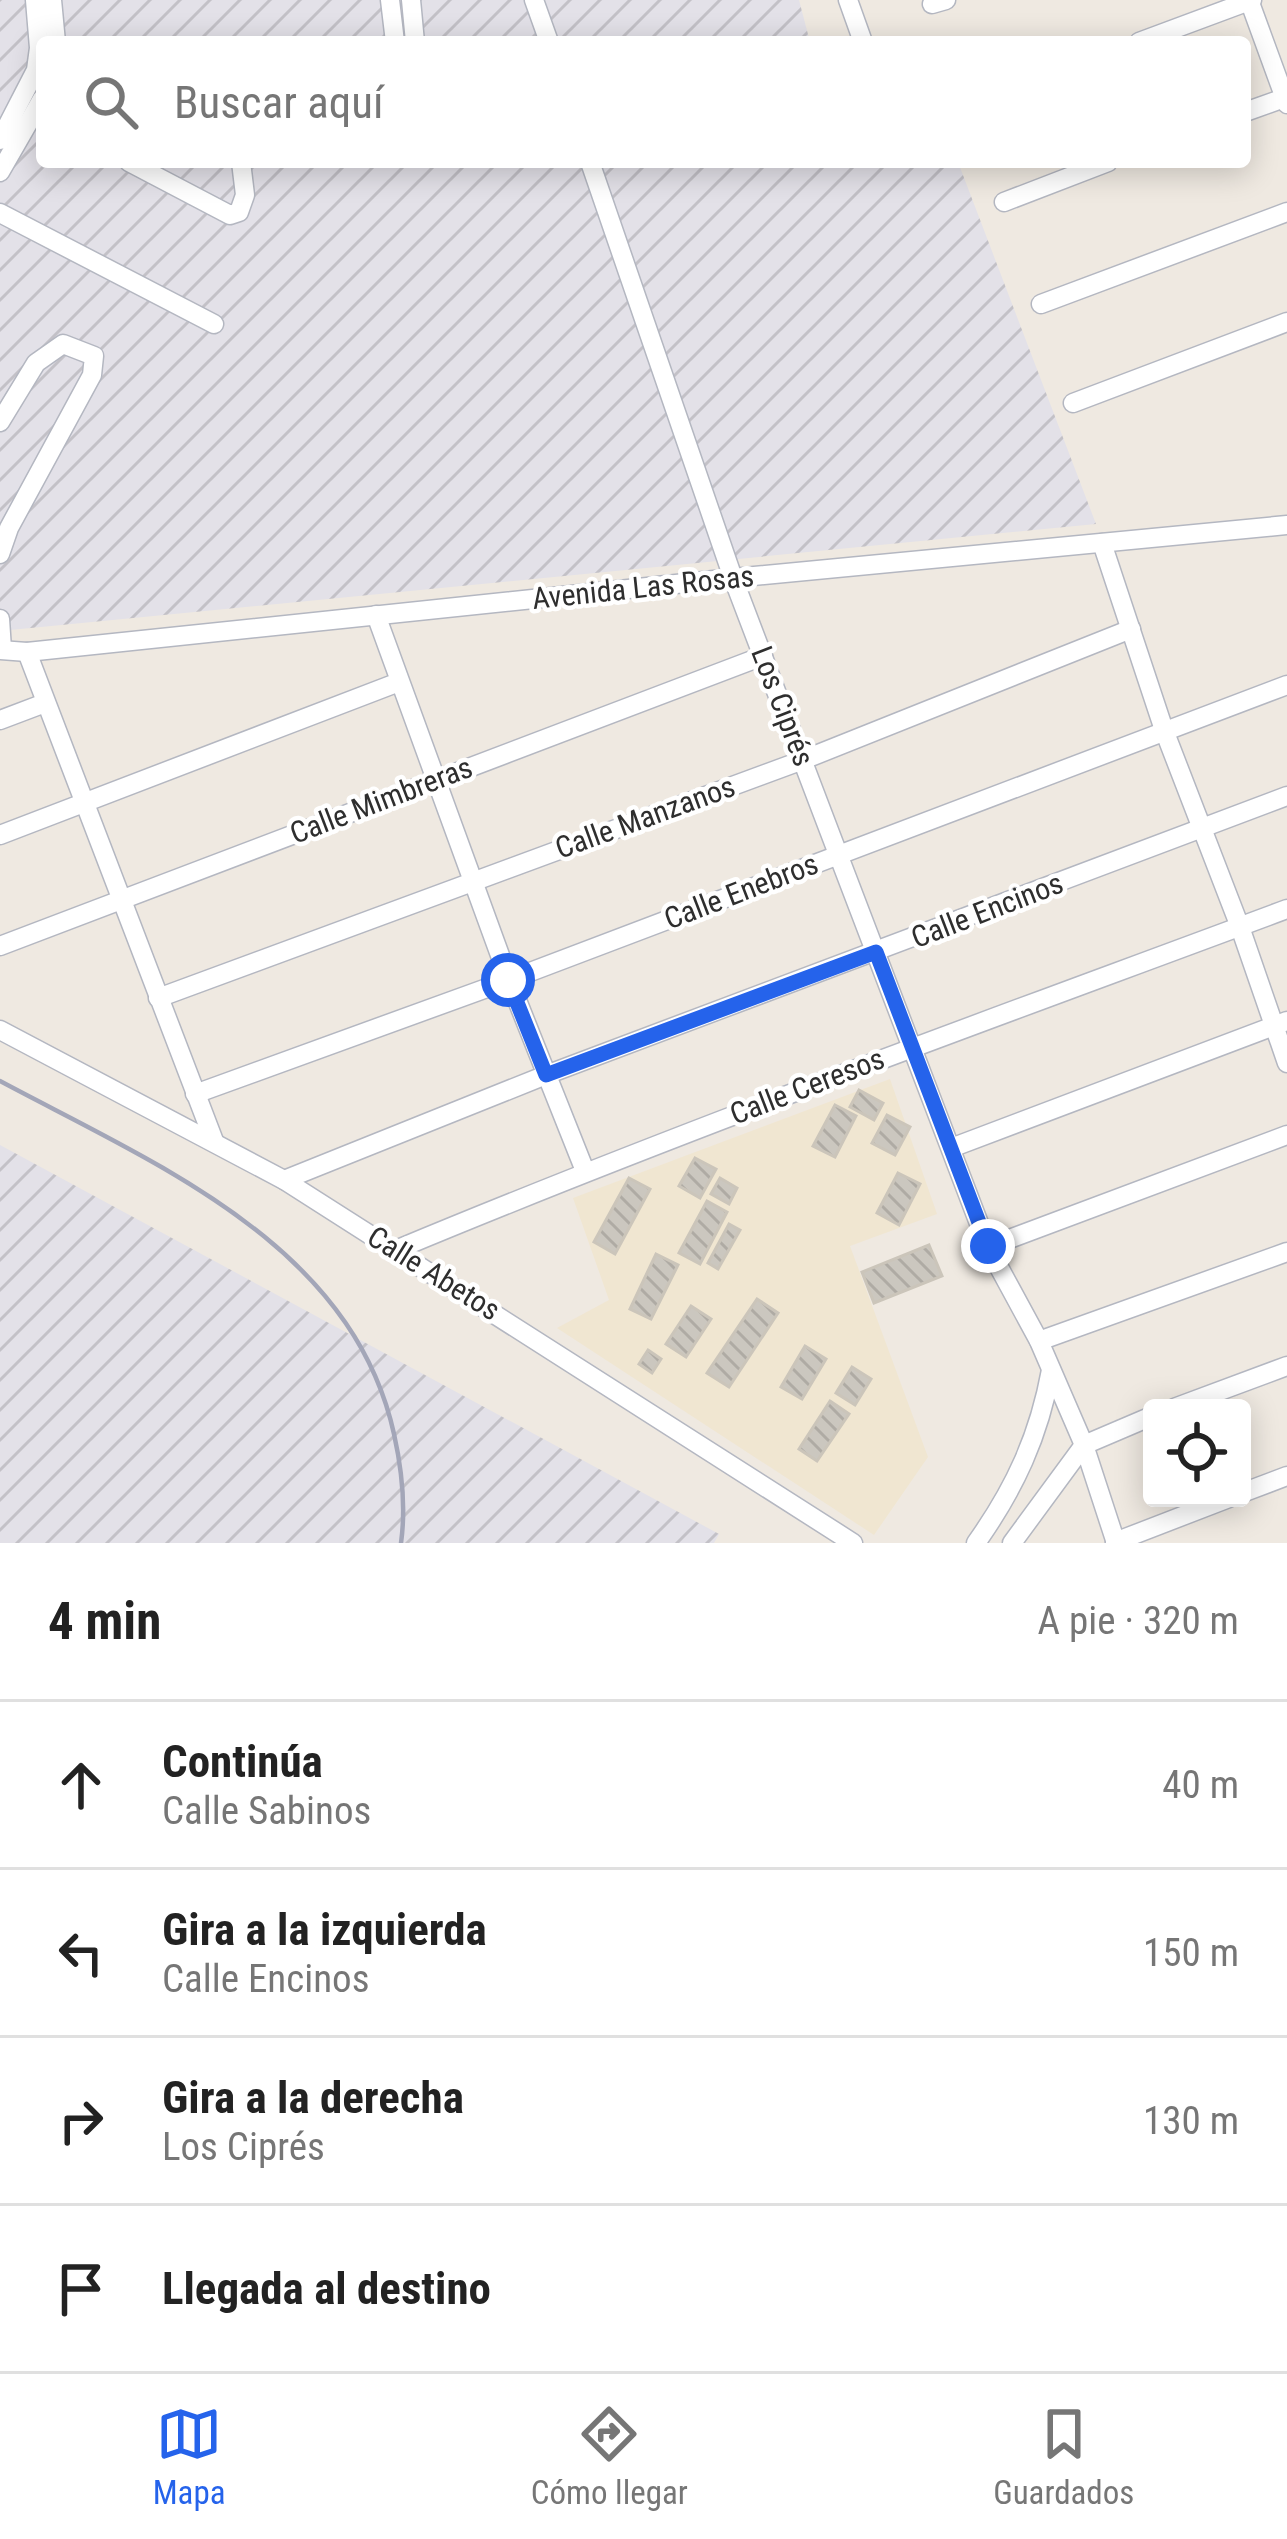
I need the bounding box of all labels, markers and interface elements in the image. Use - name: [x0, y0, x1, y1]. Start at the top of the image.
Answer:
- search box: [36, 36, 1251, 168]
- icon: search: [78, 69, 144, 135]
- text: Buscar aquí: [174, 76, 384, 129]
- street label: Avenida Las Rosas: [530, 558, 756, 616]
- street label: Los Ciprés: [744, 641, 822, 771]
- street label: Calle Mimbreras: [285, 749, 477, 851]
- street label: Calle Manzanos: [550, 768, 740, 866]
- street label: Calle Enebros: [659, 846, 823, 936]
- street label: Calle Encinos: [906, 865, 1068, 955]
- route start: [481, 953, 535, 1007]
- street label: Calle Ceresos: [725, 1041, 889, 1131]
- street label: Calle Abetos: [361, 1219, 507, 1327]
- route end: [961, 1219, 1015, 1273]
- map controls: [1143, 1399, 1251, 1507]
- button: locate: [1143, 1399, 1251, 1507]
- text: 4 min: [48, 1592, 161, 1651]
- text: A pie · 320 m: [1038, 1598, 1239, 1644]
- text: Continúa: [162, 1735, 323, 1788]
- icon: ahead: [48, 1752, 114, 1818]
- text: 40 m: [1162, 1762, 1239, 1808]
- text: Calle Sabinos: [162, 1788, 371, 1834]
- text: Gira a la izquierda: [162, 1903, 487, 1956]
- icon: left: [48, 1920, 114, 1986]
- text: 150 m: [1143, 1930, 1239, 1976]
- text: Calle Encinos: [162, 1956, 369, 2002]
- text: Gira a la derecha: [162, 2071, 464, 2124]
- icon: right: [48, 2088, 114, 2154]
- text: 130 m: [1143, 2098, 1239, 2144]
- text: Los Ciprés: [162, 2124, 325, 2170]
- icon: arrive: [48, 2256, 114, 2322]
- text: Llegada al destino: [162, 2262, 491, 2315]
- tab: Mapa: [153, 2401, 225, 2512]
- tab: Cómo llegar: [531, 2401, 688, 2512]
- tab: Guardados: [993, 2401, 1134, 2512]

